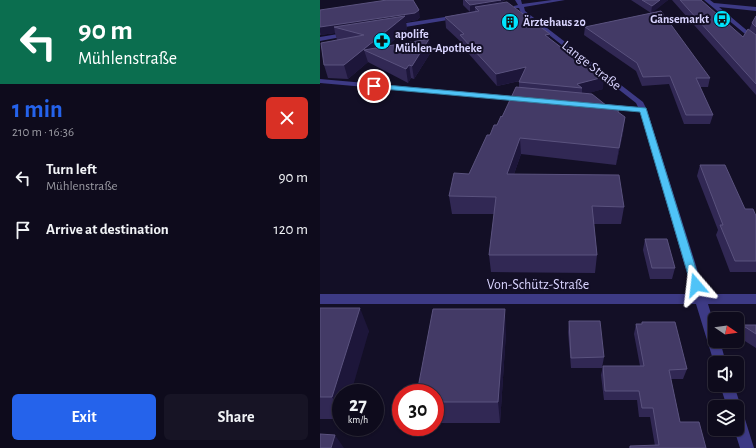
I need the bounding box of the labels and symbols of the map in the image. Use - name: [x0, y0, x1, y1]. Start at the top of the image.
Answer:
- bus stop icon: Gänsemarkt: [712, 9, 732, 29]
- building icon: Ärztehaus 20: [500, 12, 520, 32]
- place label: Gänsemarkt: [650, 13, 709, 25]
- place label: Ärztehaus 20: [523, 15, 586, 28]
- place label: apolife Mühlen-Apotheke: [395, 28, 482, 54]
- pharmacy icon: apolife Mühlen-Apotheke: [372, 31, 392, 51]
- street label: Lange Straße: [559, 38, 624, 93]
- pin: [357, 69, 391, 103]
- position arrow: [675, 264, 717, 306]
- street label: Von-Schütz-Straße: [487, 278, 589, 292]
- north arrow: [708, 312, 744, 348]
- speed limit sign: 30: [392, 384, 444, 436]

